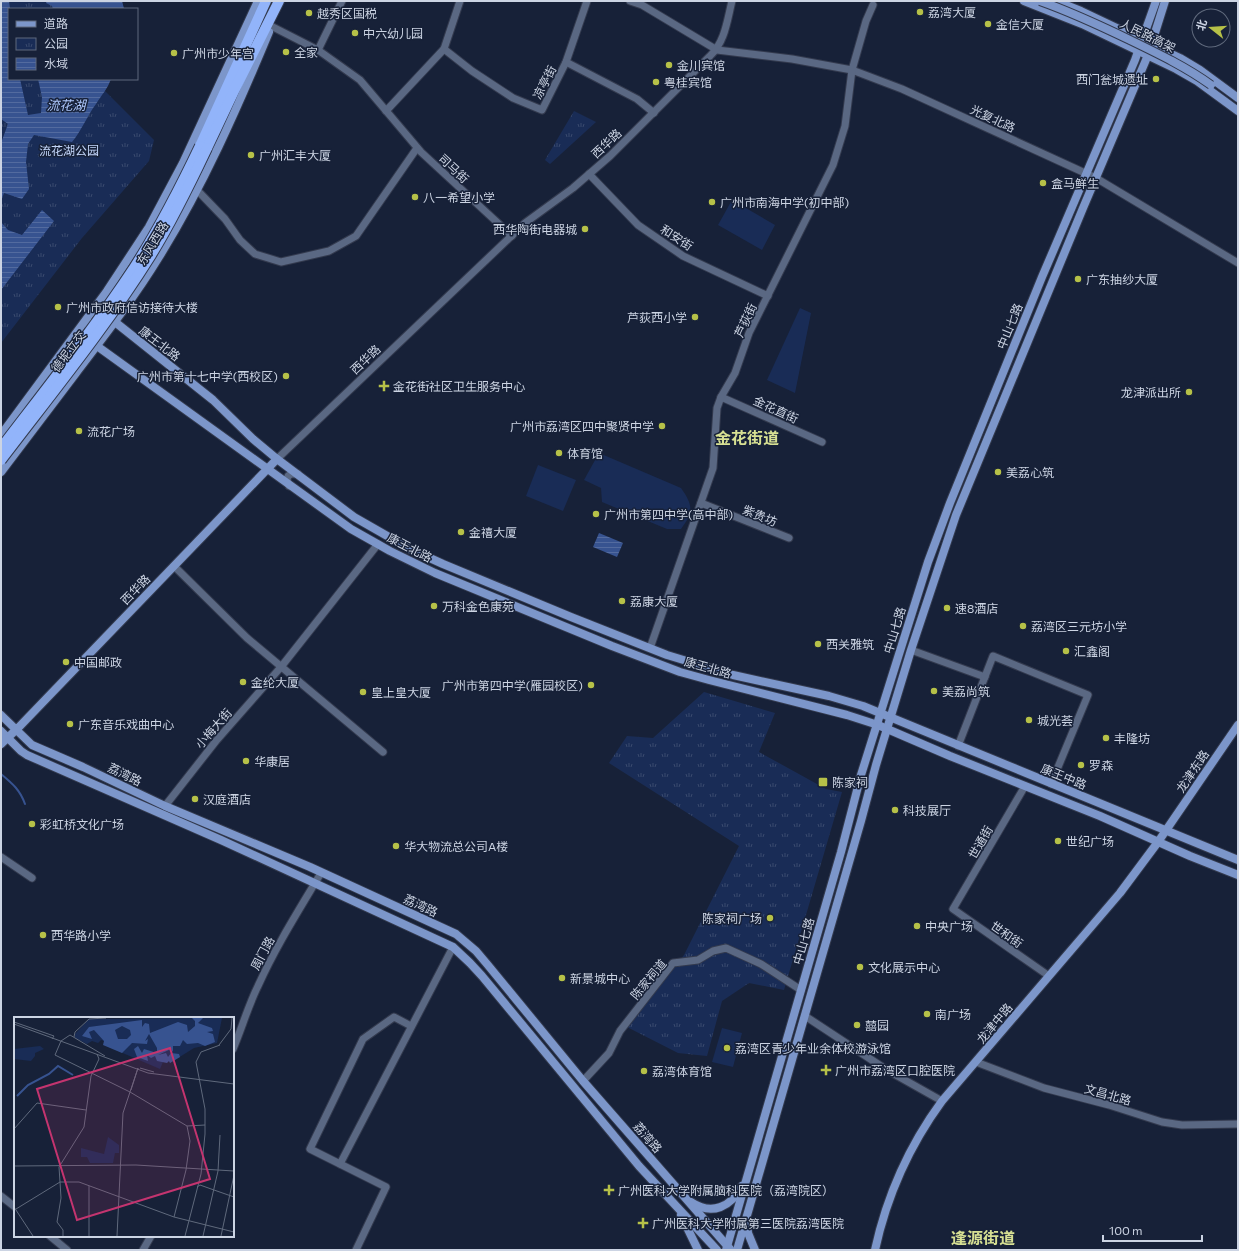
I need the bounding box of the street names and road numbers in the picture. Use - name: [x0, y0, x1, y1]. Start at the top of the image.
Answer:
- street label: 人民路高架: [1118, 16, 1178, 54]
- street label: 凉亭街: [530, 63, 558, 101]
- street label: 光复北路: [968, 102, 1018, 134]
- street label: 西华路: [588, 126, 624, 160]
- street label: 司马街: [436, 151, 472, 185]
- street label: 东风西路: [134, 219, 170, 267]
- street label: 和安街: [658, 221, 696, 253]
- street label: 芦荻街: [731, 301, 759, 339]
- street label: 中山七路: [994, 301, 1024, 351]
- street label: 康王北路: [137, 323, 183, 363]
- street label: 德坭立交: [48, 328, 88, 374]
- street label: 西华路: [347, 342, 383, 376]
- street label: 金花直街: [751, 393, 801, 425]
- street label: 紫贵坊: [741, 502, 779, 528]
- street label: 康王北路: [385, 530, 435, 564]
- street label: 西华路: [117, 571, 153, 607]
- street label: 中山七路: [880, 605, 908, 655]
- street label: 康王北路: [683, 654, 733, 680]
- street label: 小梅大街: [192, 705, 234, 751]
- street label: 龙津东路: [1173, 747, 1211, 795]
- street label: 荔湾路: [106, 760, 144, 788]
- street label: 康王中路: [1039, 761, 1089, 791]
- street label: 世通街: [965, 823, 995, 861]
- street label: 荔湾路: [402, 891, 440, 919]
- street label: 中山七路: [790, 916, 816, 966]
- street label: 世和街: [988, 918, 1026, 950]
- street label: 周门路: [247, 934, 277, 972]
- street label: 陈家祠道: [627, 956, 669, 1002]
- street label: 龙津中路: [973, 1000, 1015, 1046]
- street label: 文昌北路: [1083, 1081, 1133, 1107]
- street label: 荔湾路: [631, 1119, 665, 1155]

